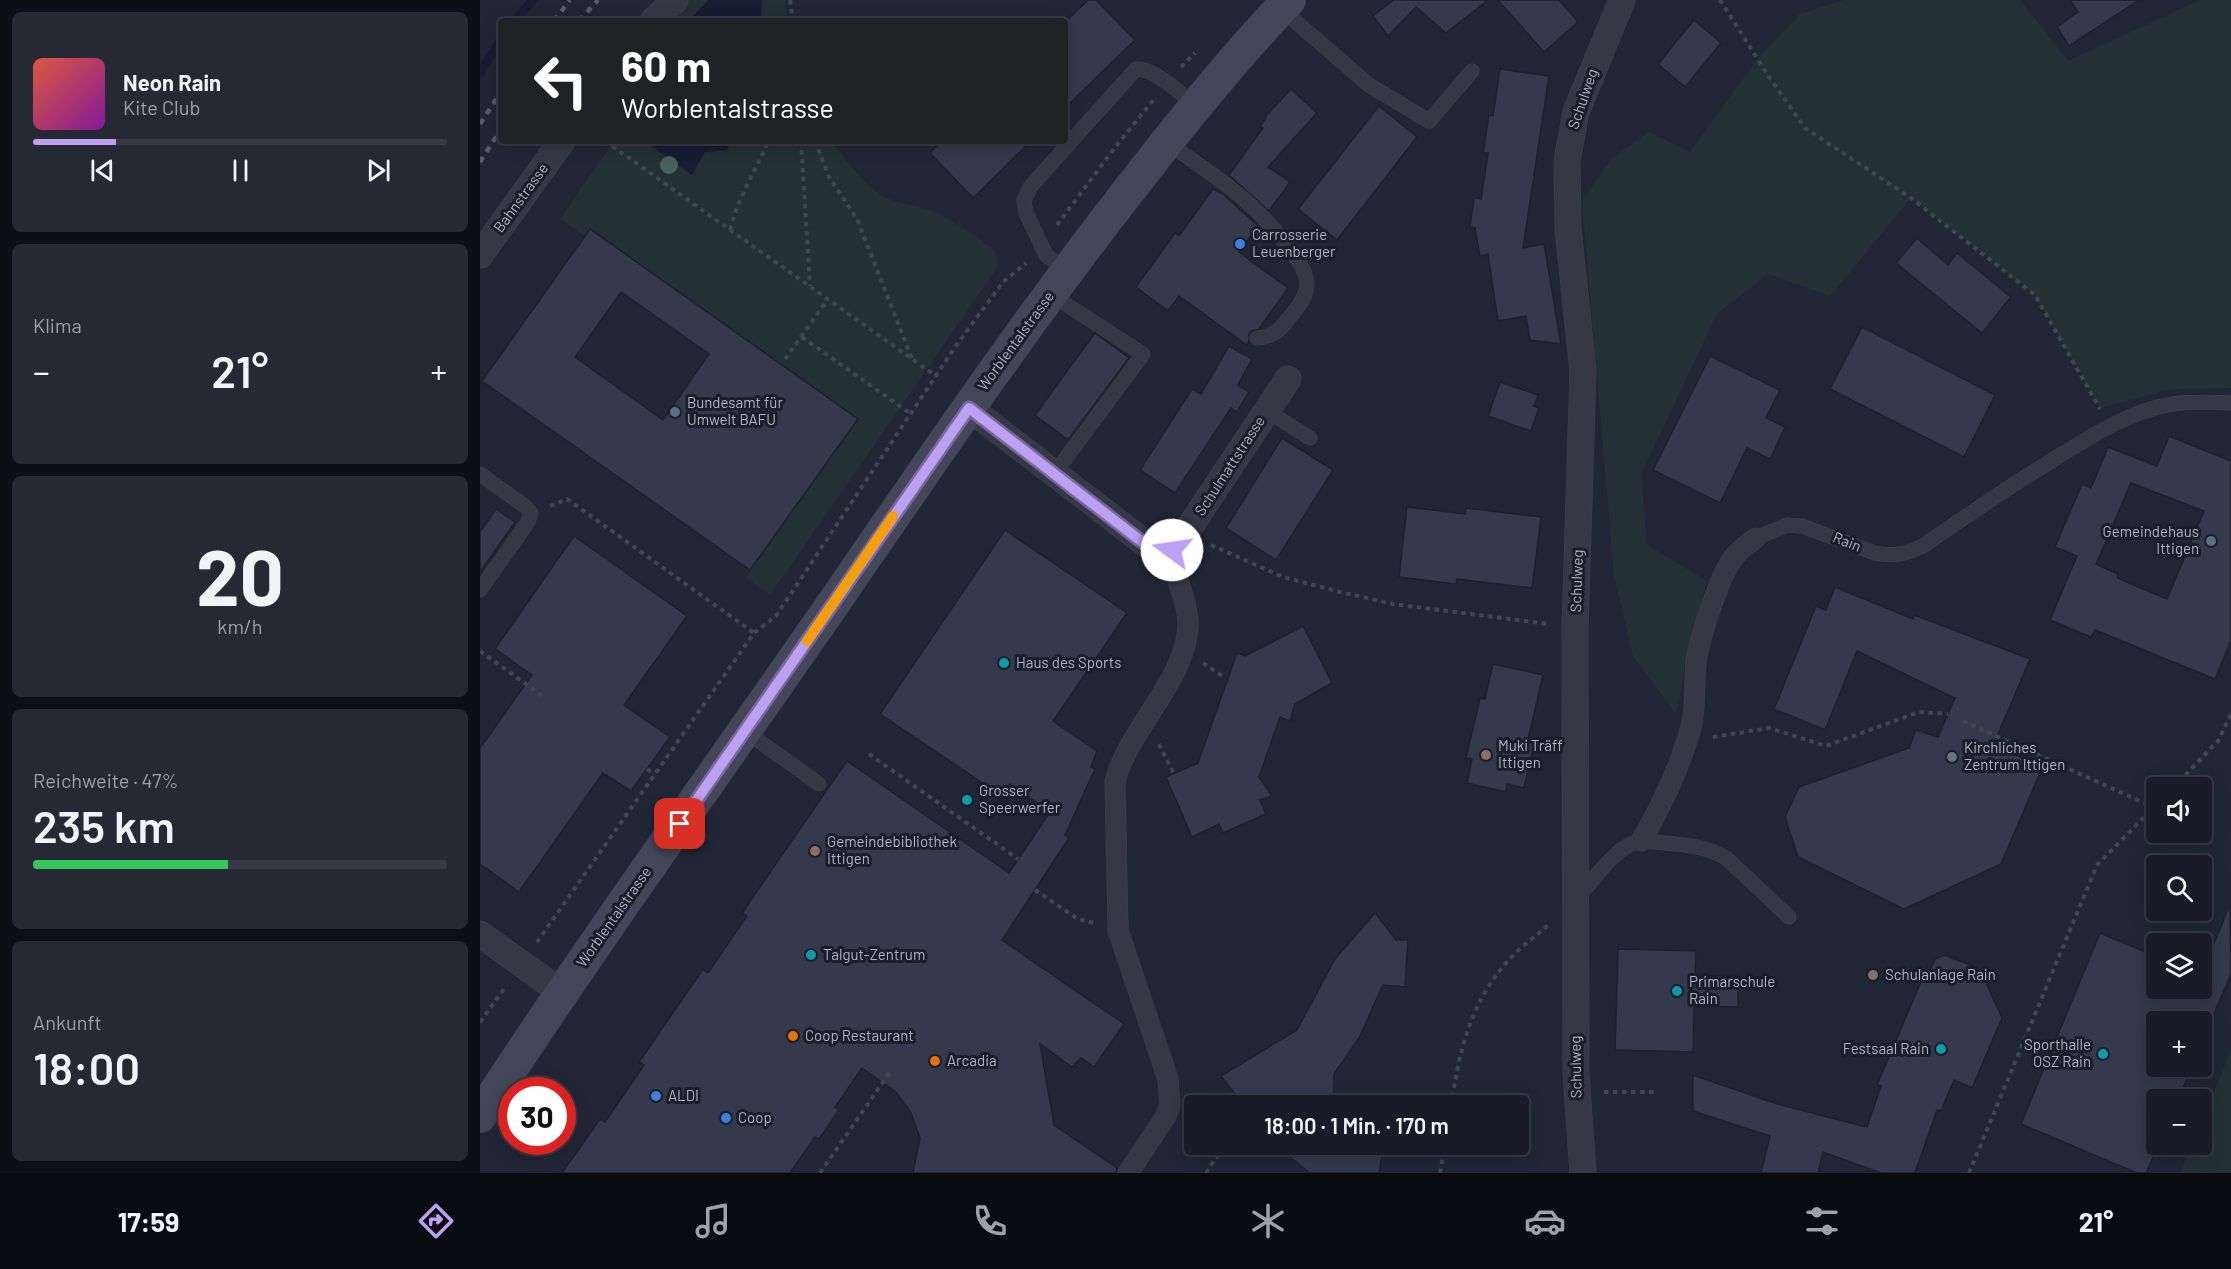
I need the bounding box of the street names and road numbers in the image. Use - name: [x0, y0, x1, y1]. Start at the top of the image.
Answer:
- street label: Schulweg: [1563, 66, 1601, 131]
- street label: Bahnstrasse: [489, 159, 551, 236]
- street label: Worblentalstrasse: [973, 287, 1057, 394]
- street label: Schulmattstrasse: [1190, 412, 1268, 519]
- street label: Rain: [1831, 527, 1864, 555]
- street label: Schulweg: [1566, 549, 1586, 613]
- street label: Worblentalstrasse: [572, 863, 654, 970]
- street label: Schulweg: [1565, 1036, 1585, 1099]

